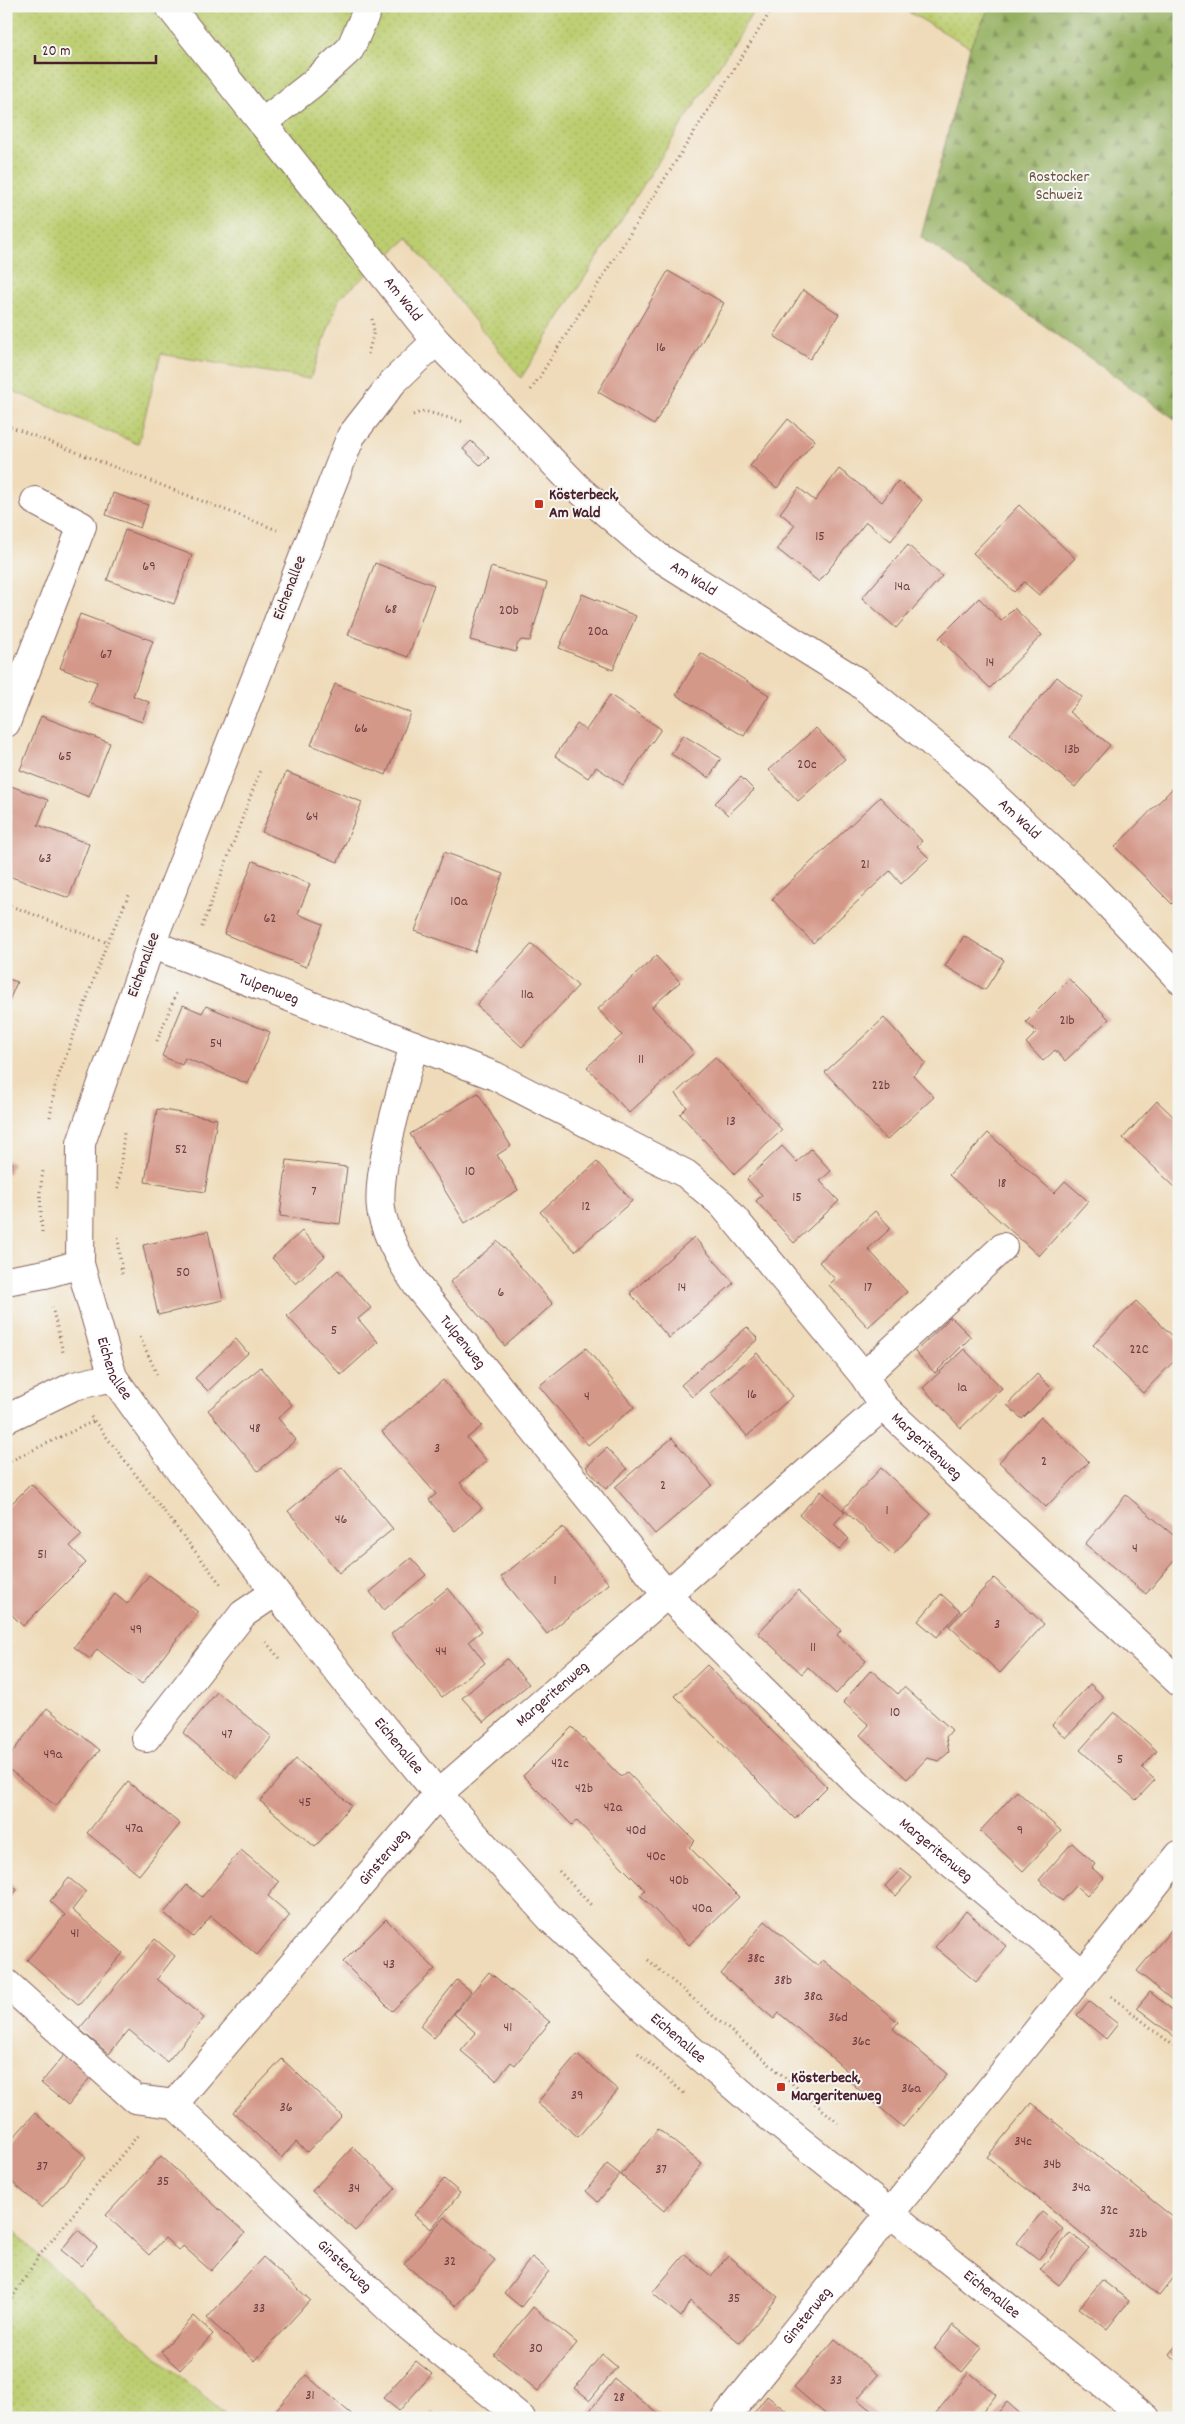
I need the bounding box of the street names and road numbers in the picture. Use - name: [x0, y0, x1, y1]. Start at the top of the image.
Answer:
- street label: Am Wald: [378, 272, 428, 327]
- street label: Eichenallee: [267, 552, 313, 624]
- street label: Am Wald: [666, 555, 721, 602]
- street label: Am Wald: [993, 793, 1046, 845]
- street label: Eichenallee: [122, 929, 166, 1001]
- street label: Tulpenweg: [235, 967, 302, 1011]
- street label: Tulpenweg: [434, 1310, 491, 1374]
- street label: Eichenallee: [90, 1334, 138, 1405]
- street label: Margeritenweg: [886, 1407, 967, 1486]
- street label: Margeritenweg: [511, 1656, 594, 1733]
- street label: Eichenallee: [368, 1712, 429, 1779]
- street label: Margeritenweg: [894, 1812, 978, 1888]
- street label: Ginsterweg: [353, 1824, 415, 1891]
- street label: Eichenallee: [645, 2007, 711, 2069]
- street label: Ginsterweg: [312, 2234, 377, 2298]
- street label: Eichenallee: [958, 2264, 1025, 2325]
- street label: Ginsterweg: [777, 2282, 838, 2350]

